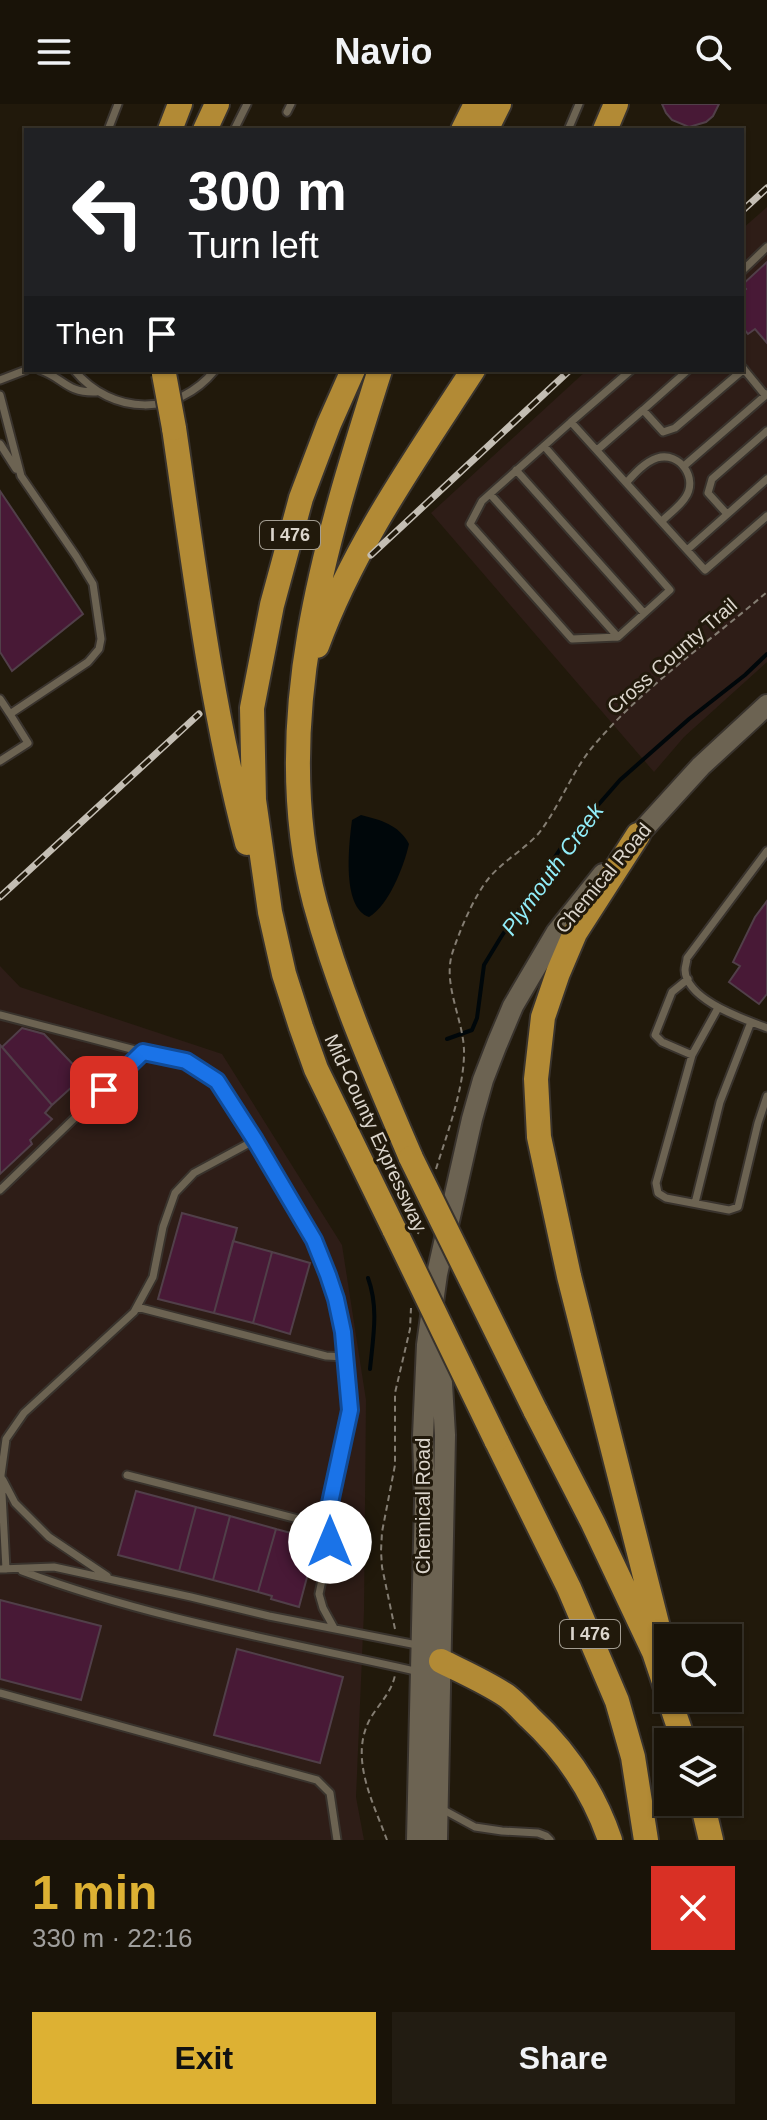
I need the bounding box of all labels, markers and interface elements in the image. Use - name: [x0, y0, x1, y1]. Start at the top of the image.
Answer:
- icon: menu: [32, 30, 76, 74]
- icon: search: [691, 30, 735, 74]
- text: Navio: [334, 31, 433, 72]
- text: 300 m: [188, 159, 347, 222]
- icon: left: [56, 160, 160, 264]
- text: Turn left: [188, 225, 319, 266]
- icon: arrive: [140, 312, 184, 356]
- text: Then: [56, 317, 124, 350]
- road number: I 476: [260, 521, 320, 549]
- street label: Cross County Trail: [603, 594, 741, 718]
- water label: Plymouth Creek: [496, 798, 609, 940]
- street label: Chemical Road: [551, 819, 655, 937]
- street label: Mid-County Expressway: [320, 1031, 432, 1235]
- pin: [70, 1056, 138, 1124]
- icon: arrive: [82, 1068, 126, 1112]
- street label: Chemical Road: [412, 1438, 434, 1574]
- position arrow: [288, 1500, 372, 1584]
- road number: I 476: [560, 1620, 620, 1648]
- map controls: [654, 1624, 742, 1816]
- button: search: [654, 1624, 742, 1712]
- button: layers: [654, 1728, 742, 1816]
- text: 1 min: [32, 1866, 157, 1919]
- button: close: [651, 1866, 735, 1950]
- text: 330 m · 22:16: [32, 1923, 192, 1953]
- button: Exit: [32, 2012, 376, 2104]
- button: Share: [392, 2012, 735, 2104]

